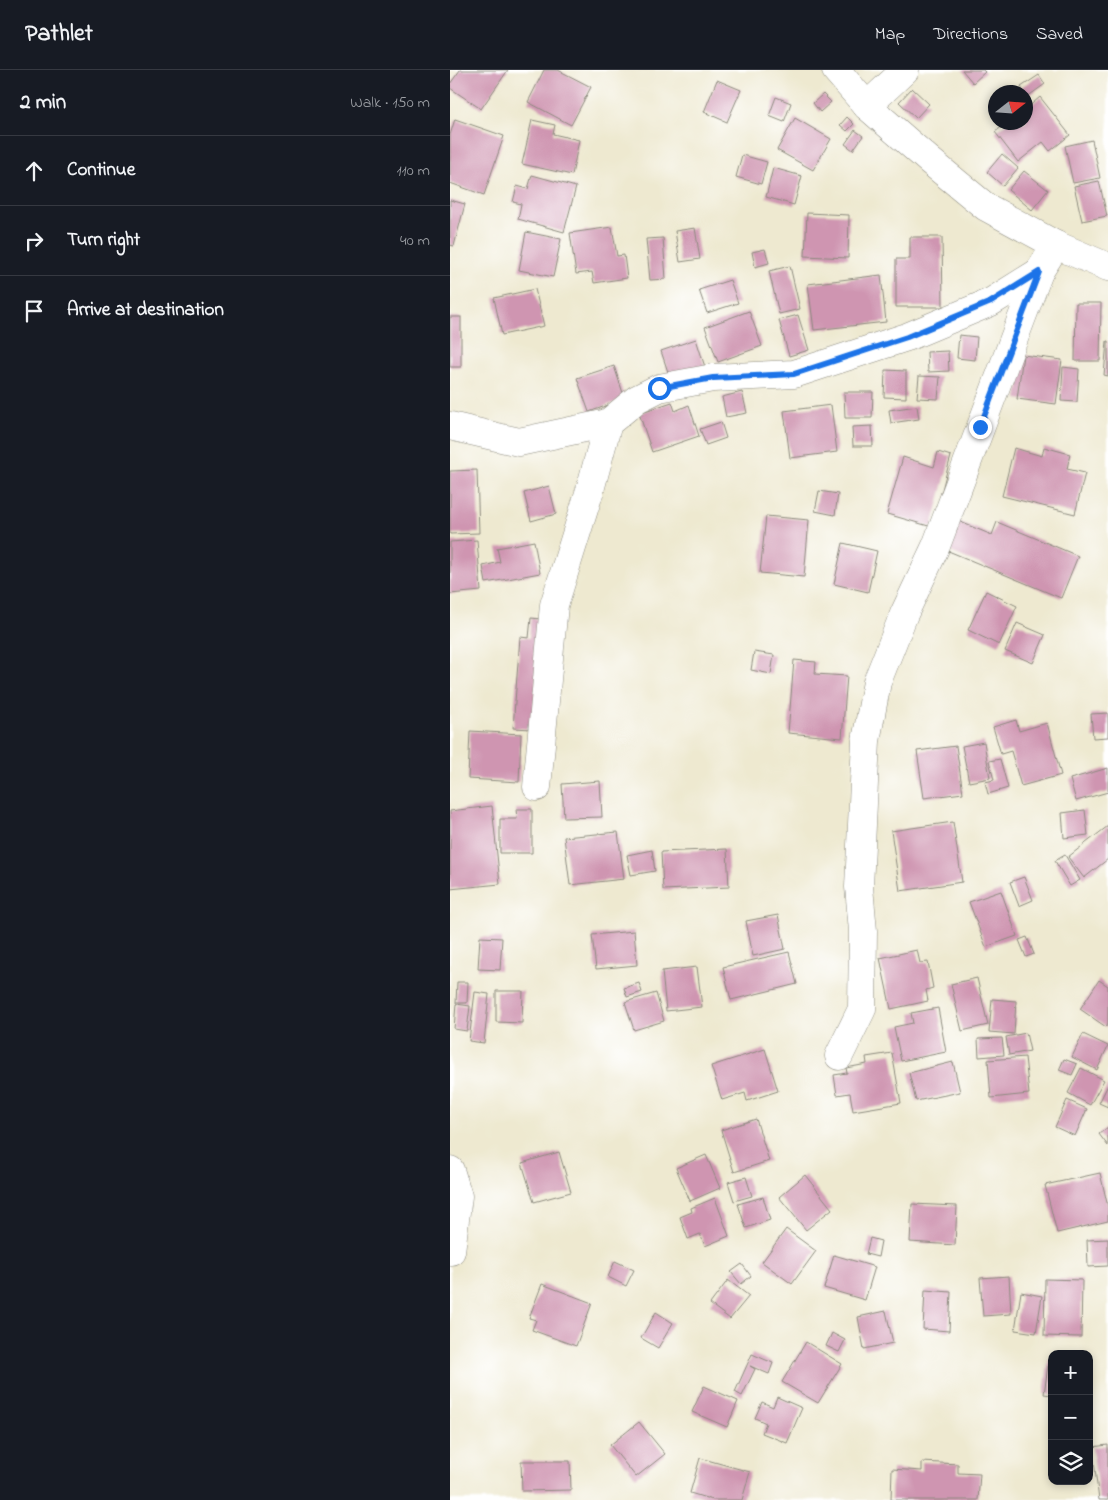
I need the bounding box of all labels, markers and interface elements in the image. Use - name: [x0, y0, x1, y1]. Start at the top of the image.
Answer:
- text: Pathlet: [25, 17, 93, 52]
- text: Map: [875, 22, 905, 48]
- text: Directions: [933, 22, 1008, 48]
- text: Saved: [1036, 22, 1083, 48]
- north arrow: [988, 85, 1033, 130]
- text: 2 min: [20, 88, 66, 118]
- text: Walk · 150 m: [350, 91, 430, 115]
- icon: ahead: [20, 157, 48, 185]
- text: Continue: [67, 157, 135, 184]
- text: 110 m: [396, 159, 430, 183]
- icon: right: [20, 227, 48, 255]
- text: Turn right: [67, 227, 140, 254]
- text: 40 m: [400, 229, 430, 253]
- icon: arrive: [20, 297, 48, 325]
- text: Arrive at destination: [67, 297, 224, 324]
- route start: [648, 377, 671, 400]
- route end: [969, 416, 992, 439]
- map controls: [1048, 1350, 1093, 1485]
- button: +: [1048, 1350, 1093, 1395]
- button: −: [1048, 1395, 1093, 1440]
- button: layers: [1048, 1440, 1093, 1485]

